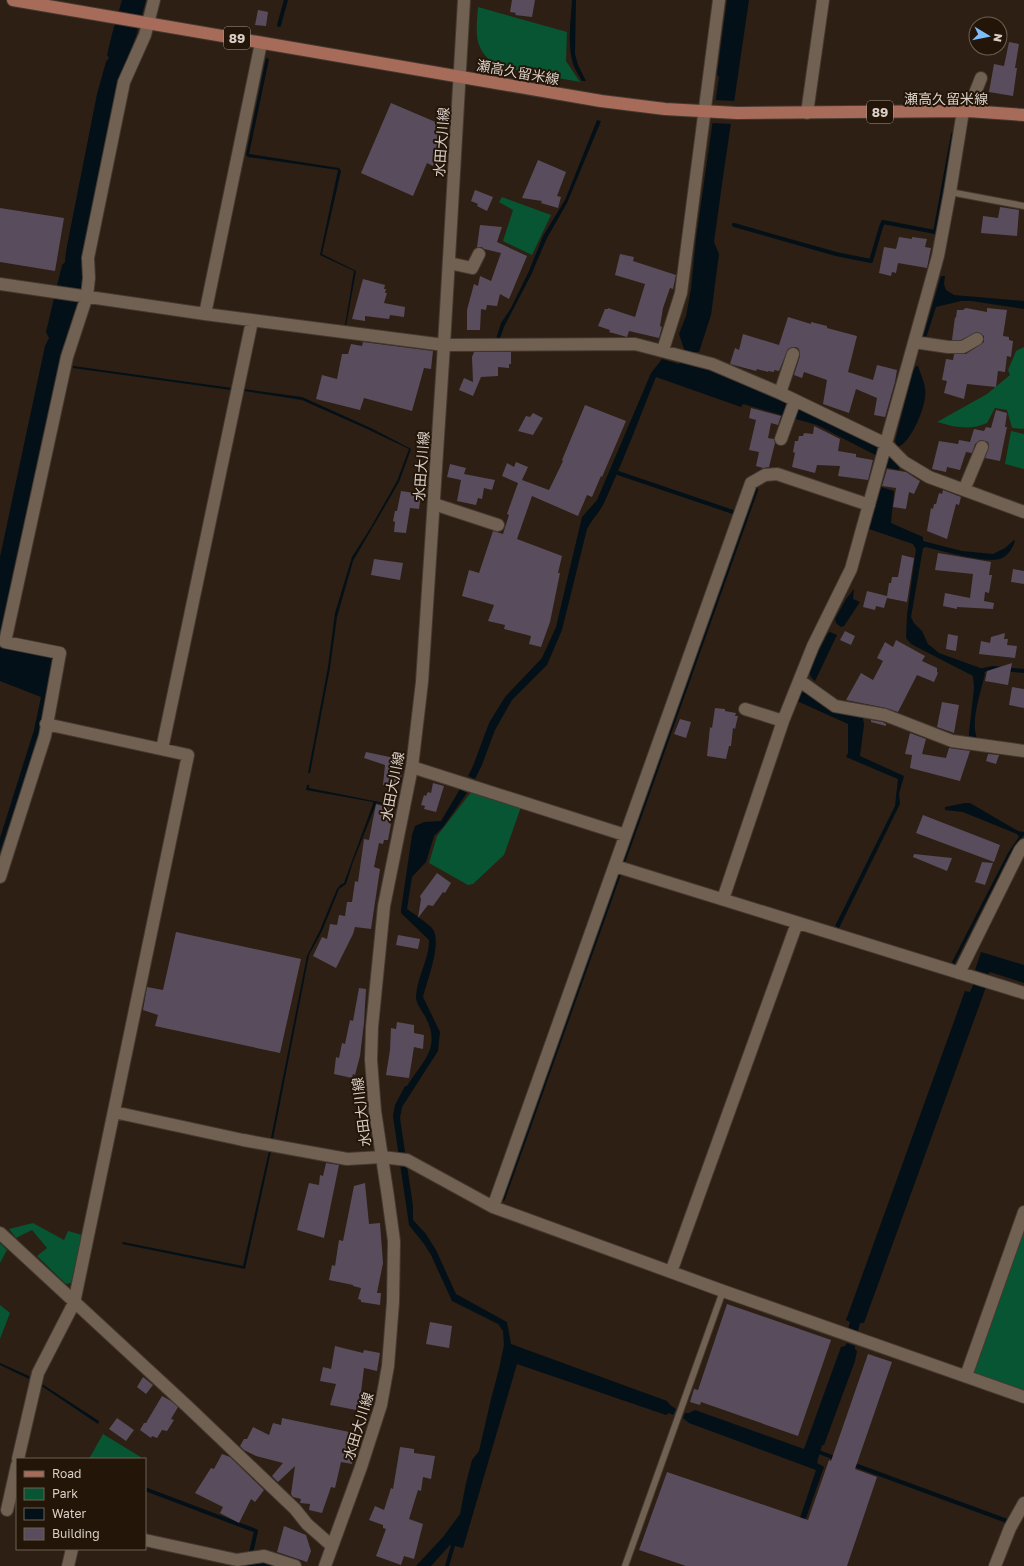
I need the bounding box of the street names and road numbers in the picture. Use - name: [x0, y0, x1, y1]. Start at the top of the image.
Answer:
- road number: 89: [224, 27, 250, 49]
- street label: 瀬高久留米線: [475, 56, 561, 88]
- street label: 瀬高久留米線: [904, 90, 988, 107]
- road number: 89: [867, 101, 893, 123]
- street label: 水田大川線: [430, 106, 452, 178]
- street label: 水田大川線: [410, 430, 432, 502]
- street label: 水田大川線: [377, 750, 407, 822]
- street label: 水田大川線: [348, 1076, 374, 1148]
- street label: 水田大川線: [340, 1390, 376, 1462]

